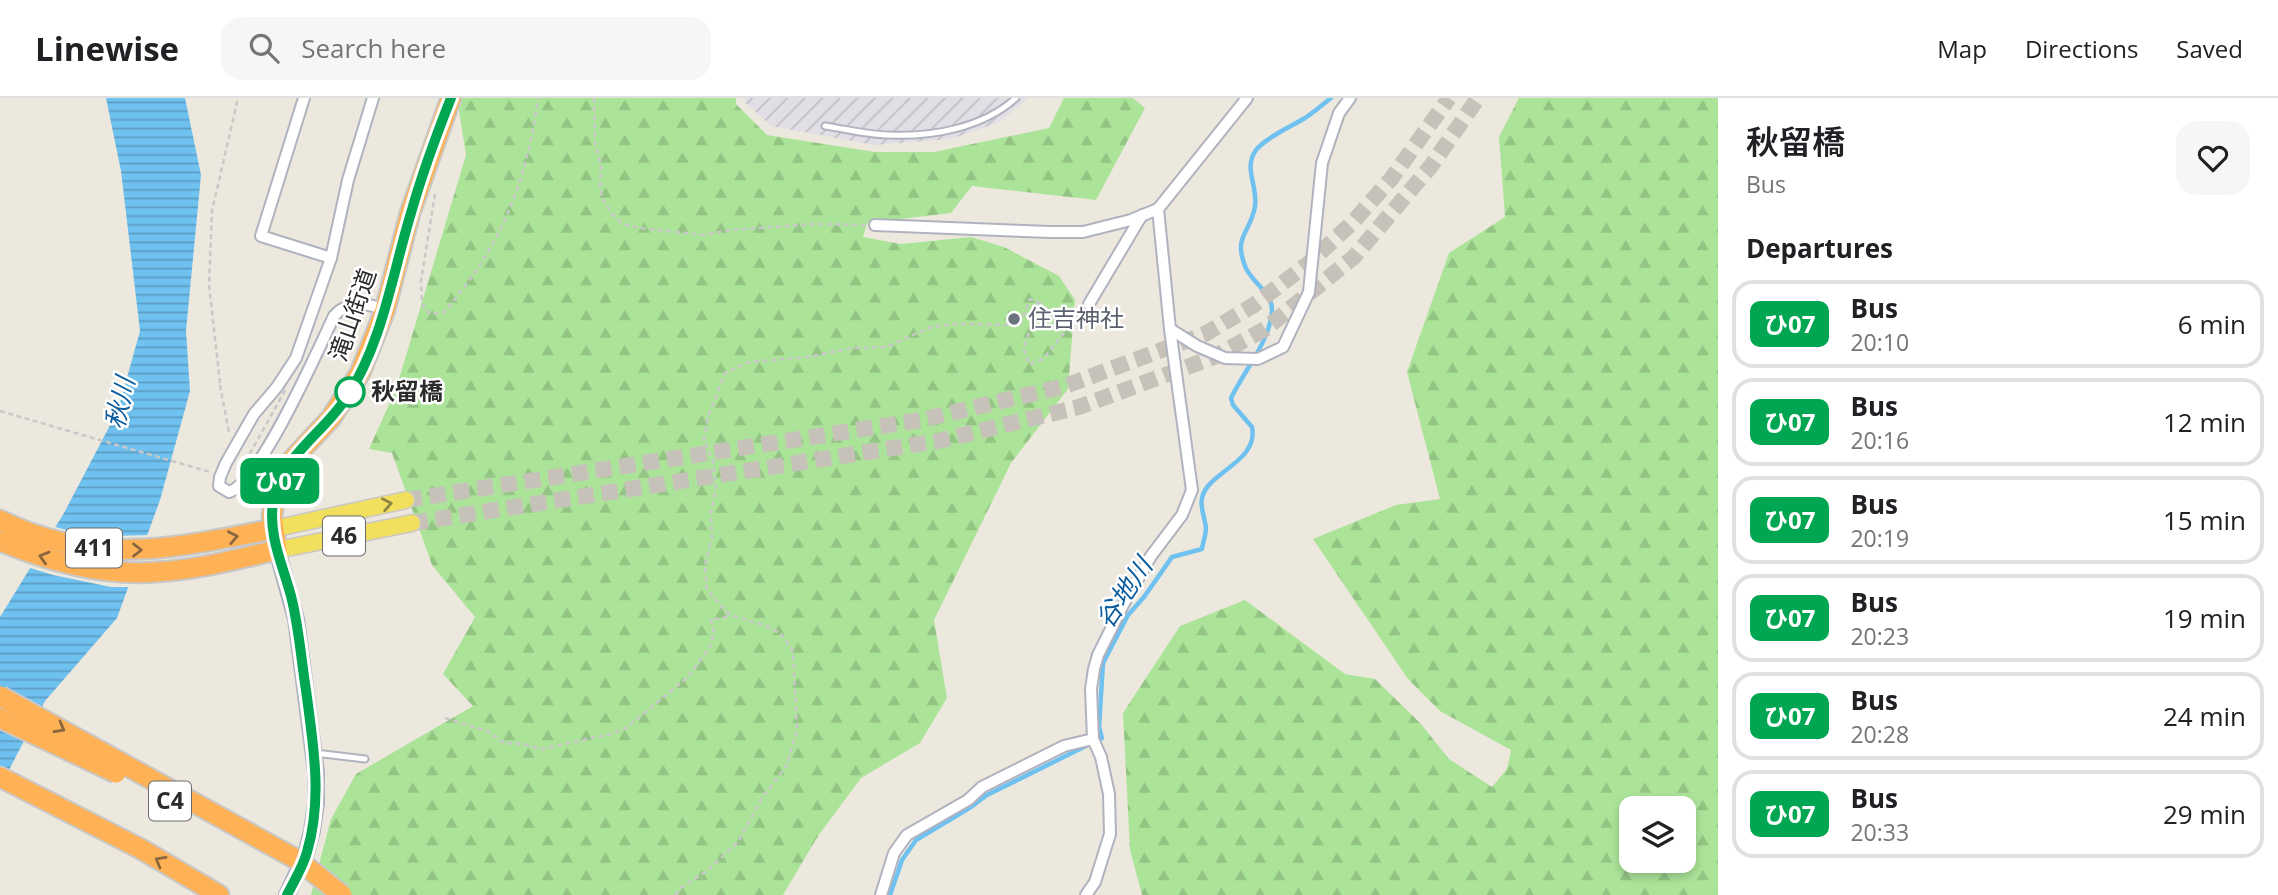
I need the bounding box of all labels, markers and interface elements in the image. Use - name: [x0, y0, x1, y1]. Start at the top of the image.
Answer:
- search box: [221, 17, 711, 80]
- text: Linewise: [35, 26, 179, 71]
- icon: search: [245, 29, 283, 67]
- text: Search here: [301, 30, 446, 66]
- text: Map: [1937, 32, 1987, 65]
- text: Directions: [2025, 32, 2138, 65]
- text: Saved: [2176, 32, 2243, 65]
- text: 秋留橋: [1746, 119, 1845, 164]
- button: heart: [2176, 121, 2250, 195]
- text: Bus: [1746, 168, 1786, 200]
- text: Departures: [1746, 230, 1893, 266]
- street label: 滝山街道: [320, 264, 383, 365]
- text: Bus: [1850, 290, 1898, 326]
- place label: 住吉神社: [1028, 301, 1124, 334]
- text: 6 min: [2178, 306, 2246, 342]
- text: ひ07: [1764, 307, 1815, 340]
- marker: 住吉神社: [1006, 311, 1022, 327]
- text: 20:10: [1850, 326, 1909, 358]
- water label: 秋川: [96, 370, 143, 432]
- place label: 秋留橋: [371, 374, 443, 407]
- marker: 秋留橋: [335, 377, 365, 407]
- text: Bus: [1850, 388, 1898, 424]
- text: 12 min: [2163, 404, 2246, 440]
- text: ひ07: [1764, 405, 1815, 438]
- text: 20:16: [1850, 424, 1909, 456]
- line badge: ひ07: [240, 458, 320, 504]
- text: ひ07: [254, 464, 306, 497]
- text: Bus: [1850, 486, 1898, 522]
- one-way arrow: [381, 497, 393, 512]
- text: 15 min: [2163, 502, 2246, 538]
- text: ひ07: [1764, 503, 1815, 536]
- road number: 46: [323, 516, 365, 556]
- text: 20:19: [1850, 522, 1909, 554]
- road number: 411: [66, 529, 122, 568]
- one-way arrow: [227, 530, 239, 545]
- one-way arrow: [132, 542, 143, 558]
- water label: 谷地川: [1086, 548, 1162, 635]
- one-way arrow: [38, 550, 50, 565]
- text: Bus: [1850, 584, 1898, 620]
- text: 19 min: [2163, 600, 2246, 636]
- text: ひ07: [1764, 601, 1815, 634]
- text: 20:23: [1850, 620, 1909, 652]
- text: Bus: [1850, 682, 1898, 718]
- text: 24 min: [2163, 698, 2246, 734]
- text: ひ07: [1764, 699, 1815, 732]
- text: 20:28: [1850, 718, 1909, 750]
- one-way arrow: [53, 720, 65, 733]
- text: Bus: [1850, 780, 1898, 816]
- road number: C4: [149, 782, 191, 820]
- map controls: [1619, 796, 1696, 873]
- button: layers: [1619, 796, 1696, 873]
- text: 29 min: [2163, 796, 2246, 832]
- text: ひ07: [1764, 797, 1815, 830]
- text: 20:33: [1850, 816, 1909, 848]
- one-way arrow: [155, 856, 168, 869]

